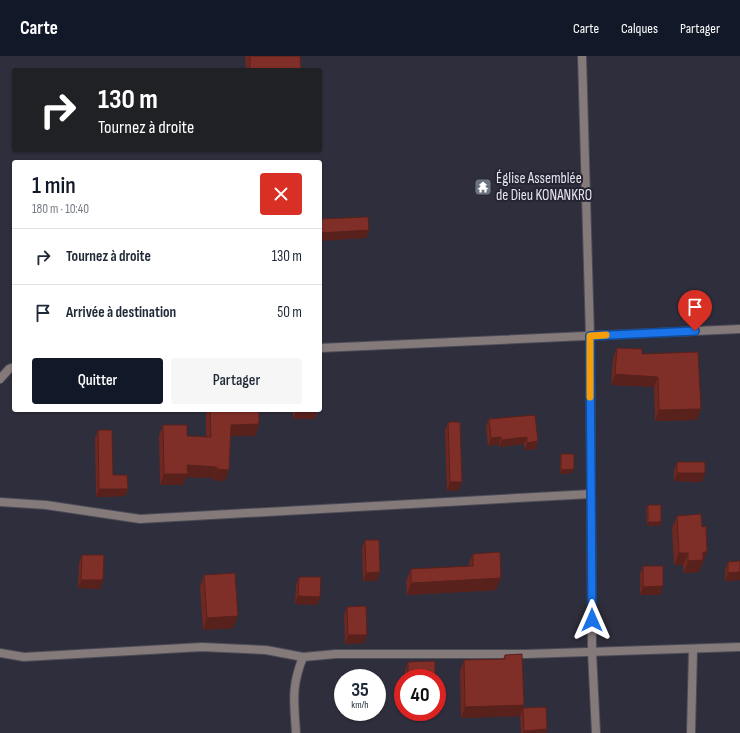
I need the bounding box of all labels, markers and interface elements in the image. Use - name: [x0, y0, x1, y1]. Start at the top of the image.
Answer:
- text: Carte: [20, 17, 58, 40]
- text: Carte: [573, 20, 599, 37]
- text: Calques: [621, 20, 658, 37]
- text: Partager: [680, 20, 720, 37]
- text: 130 m: [98, 83, 158, 116]
- icon: right: [32, 84, 84, 136]
- text: Tournez à droite: [98, 117, 194, 138]
- place label: Église Assemblée de Dieu KONANKRO: [496, 169, 592, 205]
- text: 1 min: [32, 171, 76, 200]
- button: close: [260, 173, 302, 215]
- temple icon: Église Assemblée de Dieu KONANKRO: [473, 177, 493, 197]
- text: 180 m · 10:40: [32, 201, 89, 217]
- icon: right: [32, 246, 54, 268]
- text: Tournez à droite: [66, 247, 151, 266]
- text: 130 m: [272, 247, 302, 266]
- pin: [678, 290, 712, 331]
- icon: arrive: [684, 296, 706, 318]
- icon: arrive: [32, 302, 54, 324]
- text: Arrivée à destination: [66, 303, 176, 322]
- text: 50 m: [277, 303, 302, 322]
- button: Quitter: [32, 358, 163, 404]
- button: Partager: [171, 358, 302, 404]
- position arrow: [571, 599, 613, 641]
- speed limit sign: 40: [394, 669, 446, 721]
- text: 35: [351, 678, 369, 702]
- text: km/h: [351, 699, 369, 711]

